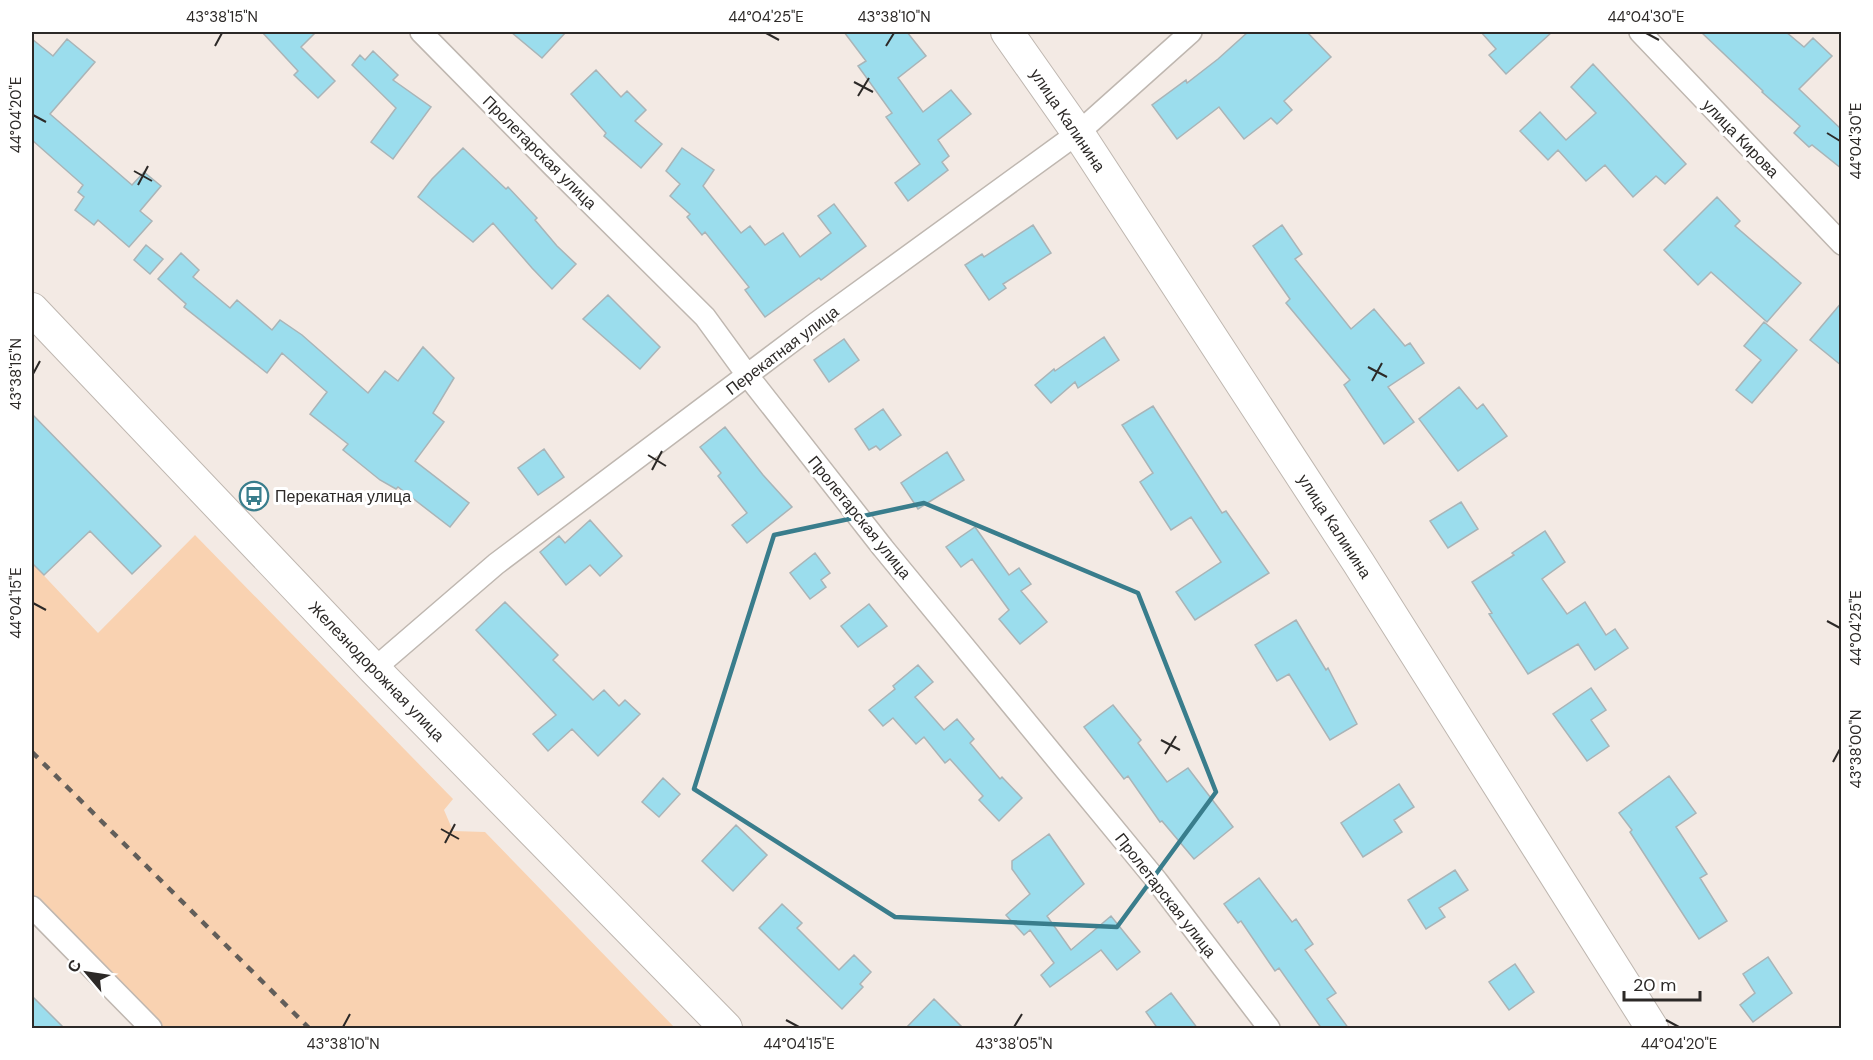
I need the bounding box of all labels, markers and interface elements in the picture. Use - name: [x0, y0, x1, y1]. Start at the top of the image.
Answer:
- text: 43°38'15"N: [186, 7, 258, 27]
- text: 44°04'25"E: [728, 7, 804, 27]
- text: 43°38'10"N: [857, 7, 931, 27]
- text: 44°04'30"E: [1607, 7, 1685, 27]
- street label: улица Калинина: [1025, 65, 1110, 176]
- text: 44°04'20"E: [6, 77, 26, 153]
- street label: Пролетарская улица: [478, 91, 601, 214]
- street label: улица Кирова: [1698, 95, 1784, 182]
- text: 44°04'30"E: [1846, 102, 1866, 180]
- street label: Перекатная улица: [722, 301, 843, 400]
- text: 43°38'15"N: [6, 338, 26, 410]
- street label: Пролетарская улица: [803, 451, 916, 583]
- street label: улица Калинина: [1293, 470, 1376, 582]
- bus stop icon: Перекатная улица: [238, 480, 270, 512]
- place label: Перекатная улица: [275, 486, 411, 507]
- text: 44°04'15"E: [6, 567, 26, 639]
- text: 44°04'25"E: [1846, 590, 1866, 666]
- street label: Железнодорожная улица: [304, 597, 449, 746]
- text: 43°38'00"N: [1846, 710, 1866, 788]
- street label: Пролетарская улица: [1110, 829, 1221, 962]
- north arrow: [57, 943, 117, 1003]
- text: С: [62, 955, 87, 976]
- scale bar: [1624, 964, 1700, 1002]
- text: 20 m: [1633, 973, 1676, 997]
- text: 43°38'10"N: [306, 1034, 380, 1054]
- text: 44°04'15"E: [763, 1034, 835, 1054]
- text: 43°38'05"N: [975, 1034, 1053, 1054]
- text: 44°04'20"E: [1641, 1034, 1717, 1054]

